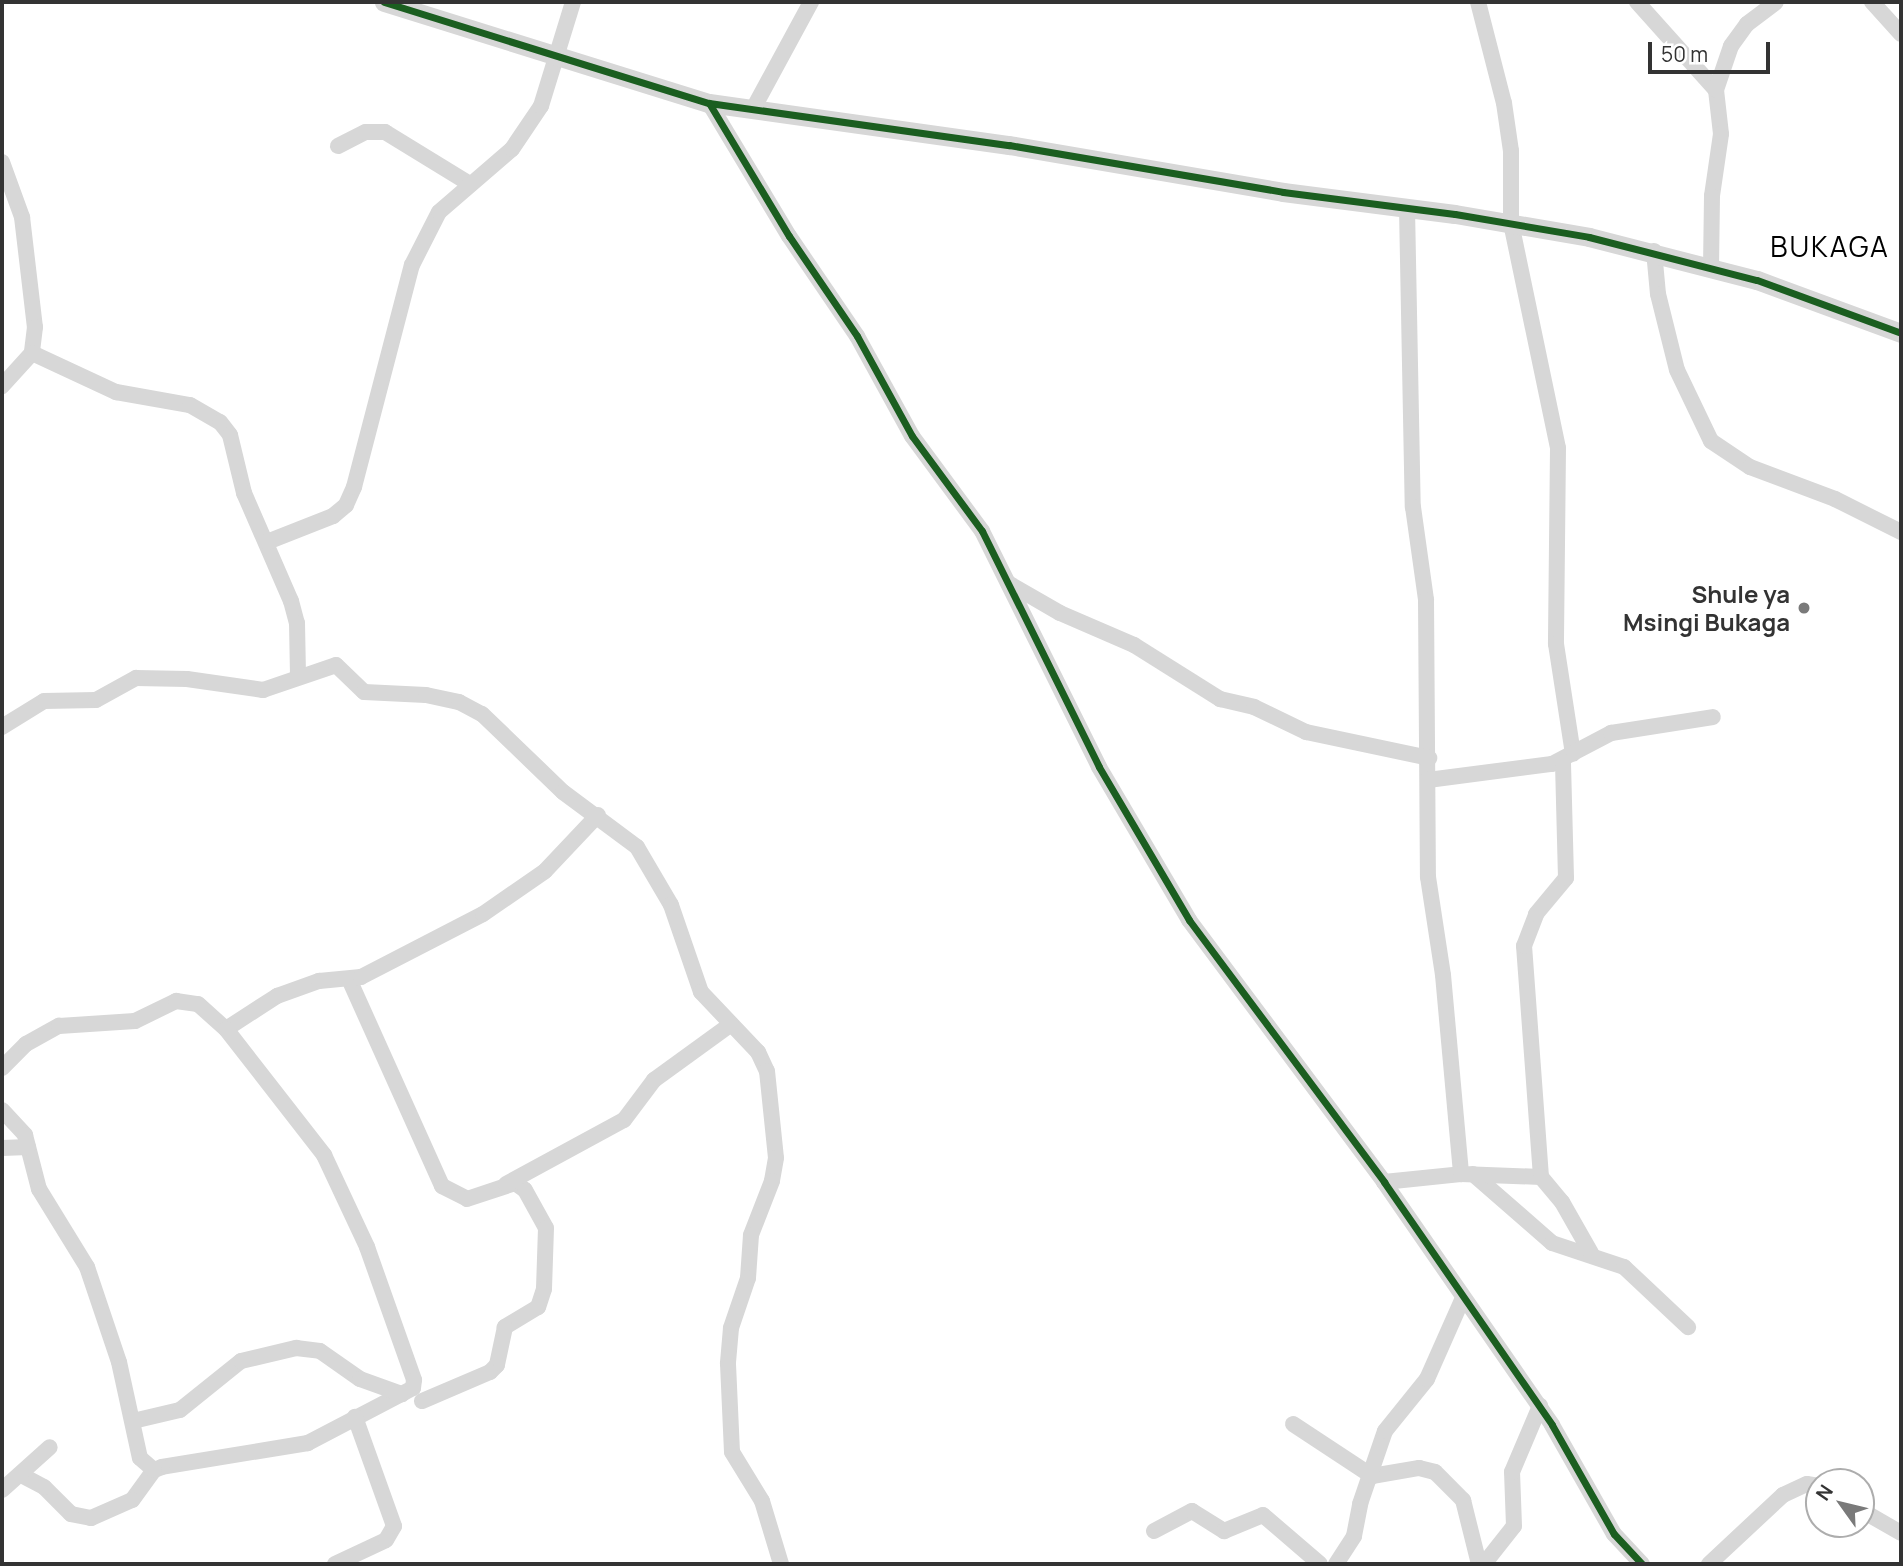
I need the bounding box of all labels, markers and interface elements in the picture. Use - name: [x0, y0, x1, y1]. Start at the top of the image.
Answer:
- scale bar: [1651, 28, 1773, 72]
- text: 50 m: [1661, 40, 1708, 68]
- district label: BUKAGA: [1771, 229, 1889, 263]
- place label: Shule ya Msingi Bukaga: [1623, 580, 1790, 636]
- marker: Shule ya Msingi Bukaga: [1796, 600, 1812, 616]
- north arrow: [1805, 1468, 1875, 1538]
- text: N: [1810, 1479, 1839, 1505]

